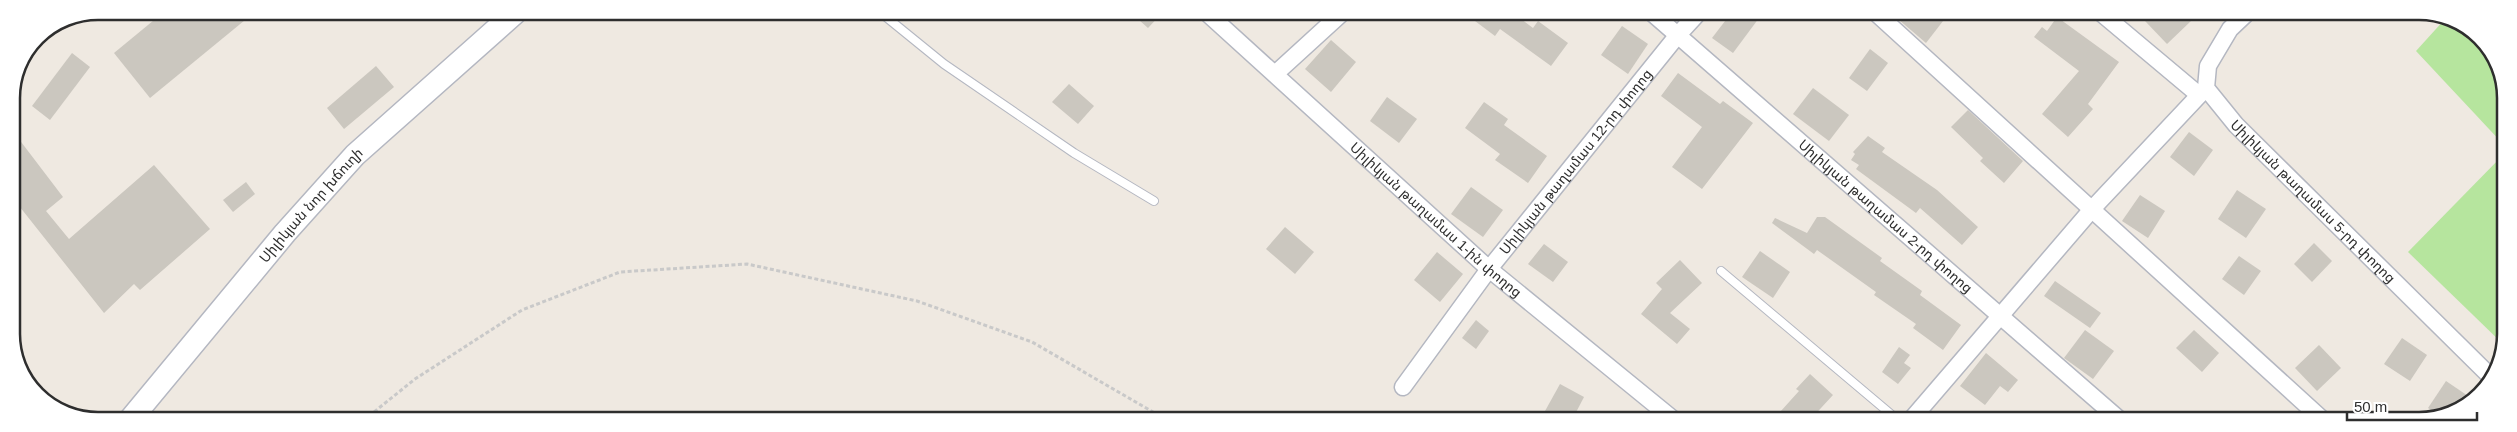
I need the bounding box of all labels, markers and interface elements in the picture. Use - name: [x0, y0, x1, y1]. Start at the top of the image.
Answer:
- street label: Սիլիկյան թաղամաս 12-րդ փողոց: [1496, 66, 1655, 257]
- street label: Սիլիկյան թաղամաս 5-րդ փողոց: [2227, 116, 2399, 286]
- street label: Սիլիկյան թաղամաս 2-րդ փողոց: [1795, 136, 1976, 296]
- street label: Սիլիկյան թաղամաս 1-ին փողոց: [1347, 139, 1525, 301]
- street label: Սիլիկյան նոր խճուղի: [256, 144, 366, 266]
- scale bar: [2347, 390, 2477, 422]
- text: 50 m: [2354, 398, 2387, 415]

